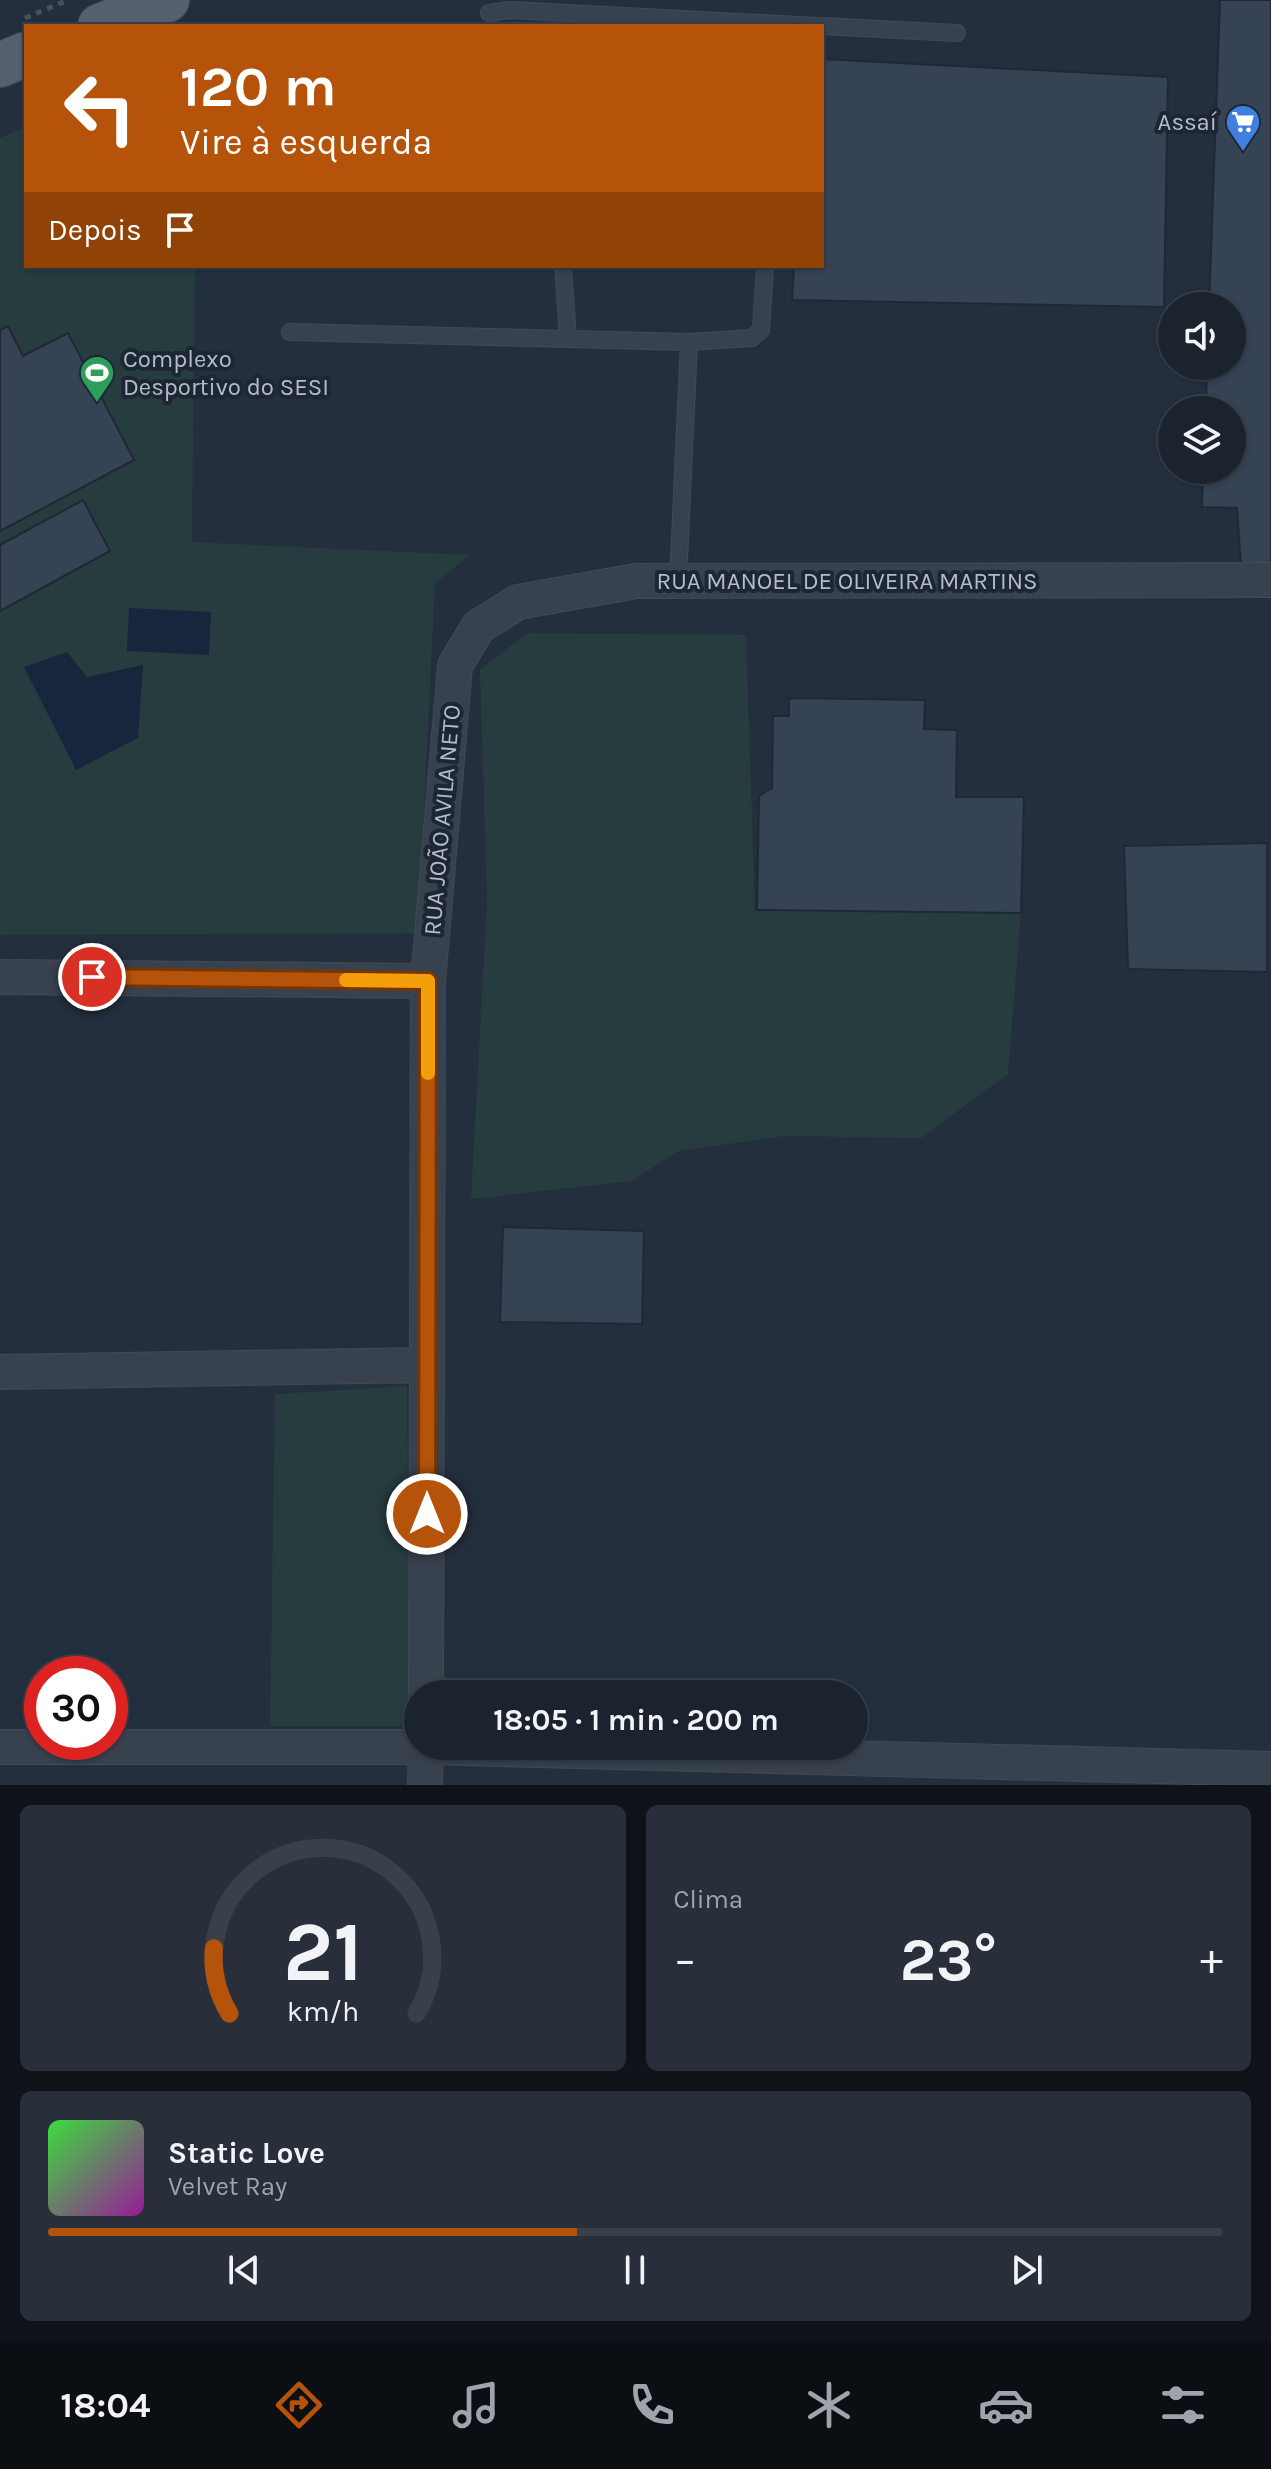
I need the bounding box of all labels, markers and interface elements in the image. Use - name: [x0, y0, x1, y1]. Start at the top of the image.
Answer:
- text: 120 m: [180, 54, 337, 119]
- icon: left: [48, 56, 152, 160]
- supermarket icon: Assaí: [1224, 103, 1262, 153]
- place label: Assaí: [1158, 108, 1218, 136]
- text: Vire à esquerda: [180, 121, 432, 163]
- icon: arrive: [158, 208, 202, 252]
- text: Depois: [48, 212, 142, 248]
- map controls: [1158, 292, 1246, 484]
- button: sound: [1158, 292, 1246, 380]
- place label: Complexo Desportivo do SESI: [123, 345, 329, 401]
- sports icon: Complexo Desportivo do SESI: [78, 354, 116, 404]
- button: layers: [1158, 396, 1246, 484]
- street label: RUA MANOEL DE OLIVEIRA MARTINS: [656, 567, 1038, 595]
- street label: RUA JOÃO AVILA NETO: [418, 703, 466, 937]
- pin: [58, 943, 126, 1011]
- icon: arrive: [70, 955, 114, 999]
- position arrow: [385, 1472, 469, 1556]
- speed limit sign: 30: [24, 1656, 128, 1760]
- text: 18:05 · 1 min · 200 m: [493, 1702, 779, 1738]
- text: Clima: [674, 1884, 743, 1915]
- text: 21: [283, 1904, 363, 2001]
- text: 23°: [900, 1925, 997, 1995]
- text: −: [674, 1934, 697, 1985]
- text: +: [1200, 1934, 1223, 1985]
- text: km/h: [287, 1995, 359, 2028]
- text: Static Love: [168, 2135, 325, 2171]
- text: Velvet Ray: [168, 2171, 287, 2202]
- icon: previous: [222, 2248, 266, 2292]
- icon: pause: [613, 2248, 657, 2292]
- icon: next: [1005, 2248, 1049, 2292]
- icon: directions: [271, 2377, 327, 2433]
- icon: music: [448, 2377, 504, 2433]
- icon: phone: [624, 2377, 680, 2433]
- icon: climate: [801, 2377, 857, 2433]
- icon: car: [978, 2377, 1034, 2433]
- icon: filters: [1155, 2377, 1211, 2433]
- text: 18:04: [60, 2384, 150, 2426]

